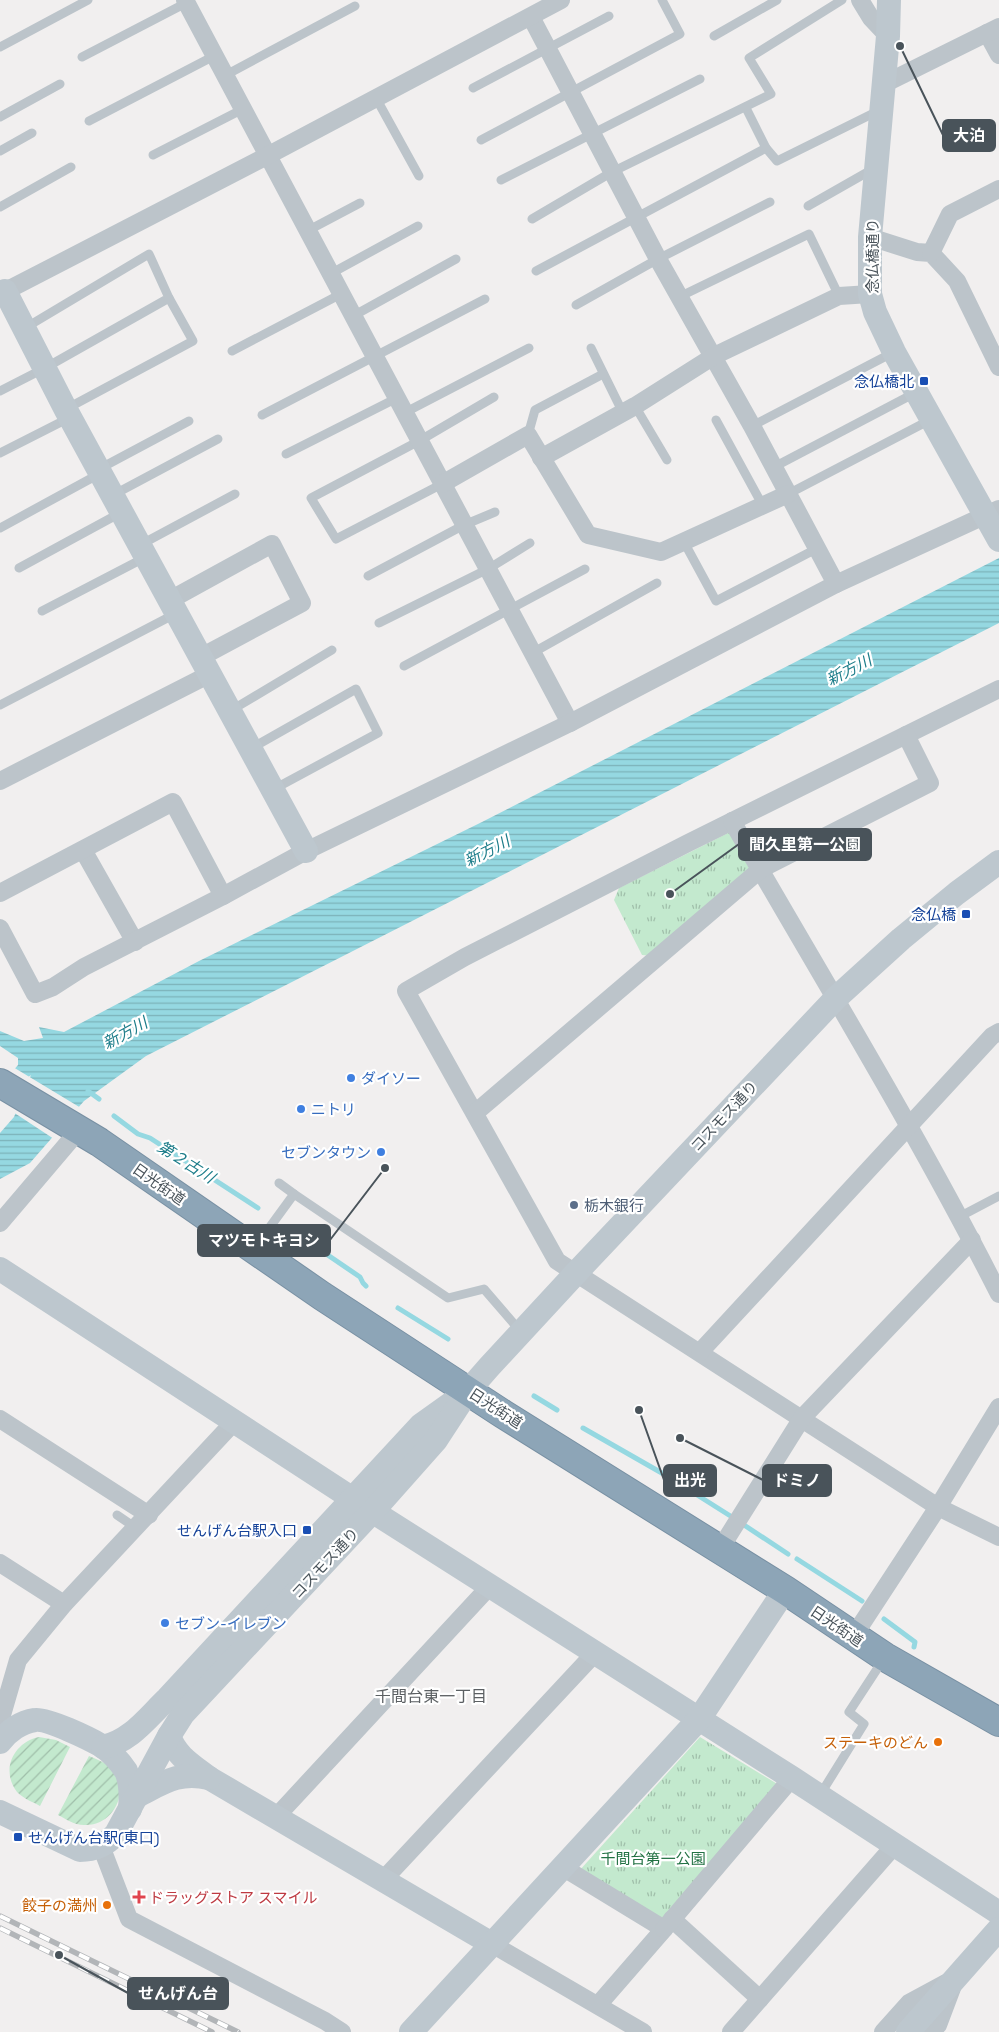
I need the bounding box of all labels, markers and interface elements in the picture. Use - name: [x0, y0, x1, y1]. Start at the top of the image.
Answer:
- callout: 大泊: [943, 120, 995, 151]
- text: 大泊: [953, 125, 985, 146]
- street label: 念仏橋通り: [863, 218, 882, 294]
- place label: 念仏橋北: [854, 372, 914, 391]
- marker: 念仏橋北: [918, 375, 930, 387]
- water label: 新方川: [823, 649, 877, 690]
- callout: 間久里第一公園: [739, 829, 871, 860]
- water label: 新方川: [461, 830, 515, 871]
- text: 間久里第一公園: [749, 834, 861, 855]
- place label: 念仏橋: [911, 905, 956, 924]
- marker: 念仏橋: [960, 908, 972, 920]
- water label: 新方川: [99, 1011, 153, 1054]
- place label: ダイソー: [361, 1069, 421, 1088]
- marker: ダイソー: [345, 1072, 357, 1084]
- street label: コスモス通り: [686, 1077, 762, 1155]
- place label: ニトリ: [311, 1100, 356, 1119]
- marker: ニトリ: [295, 1103, 307, 1115]
- water label: 第２古川: [153, 1136, 220, 1189]
- place label: セブンタウン: [281, 1143, 371, 1162]
- marker: セブンタウン: [375, 1146, 387, 1158]
- street label: 日光街道: [129, 1159, 189, 1209]
- place label: 栃木銀行: [584, 1196, 644, 1215]
- marker: 栃木銀行: [568, 1199, 580, 1211]
- callout: マツモトキヨシ: [198, 1225, 330, 1256]
- text: マツモトキヨシ: [208, 1230, 320, 1251]
- street label: 日光街道: [466, 1384, 526, 1432]
- callout: 出光: [664, 1465, 716, 1496]
- callout: ドミノ: [763, 1465, 831, 1496]
- text: 出光: [674, 1470, 706, 1491]
- text: ドミノ: [773, 1470, 821, 1491]
- place label: せんげん台駅入口: [177, 1521, 297, 1540]
- street label: コスモス通り: [287, 1524, 363, 1602]
- marker: せんげん台駅入口: [301, 1524, 313, 1536]
- street label: 日光街道: [807, 1601, 867, 1651]
- place label: セブン-イレブン: [175, 1614, 287, 1633]
- marker: セブン-イレブン: [159, 1617, 171, 1629]
- district label: 千間台東一丁目: [375, 1686, 487, 1707]
- place label: ステーキのどん: [823, 1733, 928, 1752]
- marker: ステーキのどん: [932, 1736, 944, 1748]
- place label: せんげん台駅(東口): [28, 1828, 159, 1848]
- marker: せんげん台駅(東口): [12, 1831, 24, 1843]
- park label: 千間台第一公園: [600, 1849, 706, 1868]
- place label: ドラッグストア スマイル: [149, 1888, 317, 1907]
- marker: ドラッグストア スマイル: [133, 1891, 145, 1903]
- place label: 餃子の満州: [22, 1896, 97, 1915]
- marker: 餃子の満州: [101, 1899, 113, 1911]
- callout: せんげん台: [128, 1978, 228, 2009]
- text: せんげん台: [138, 1983, 218, 2004]

